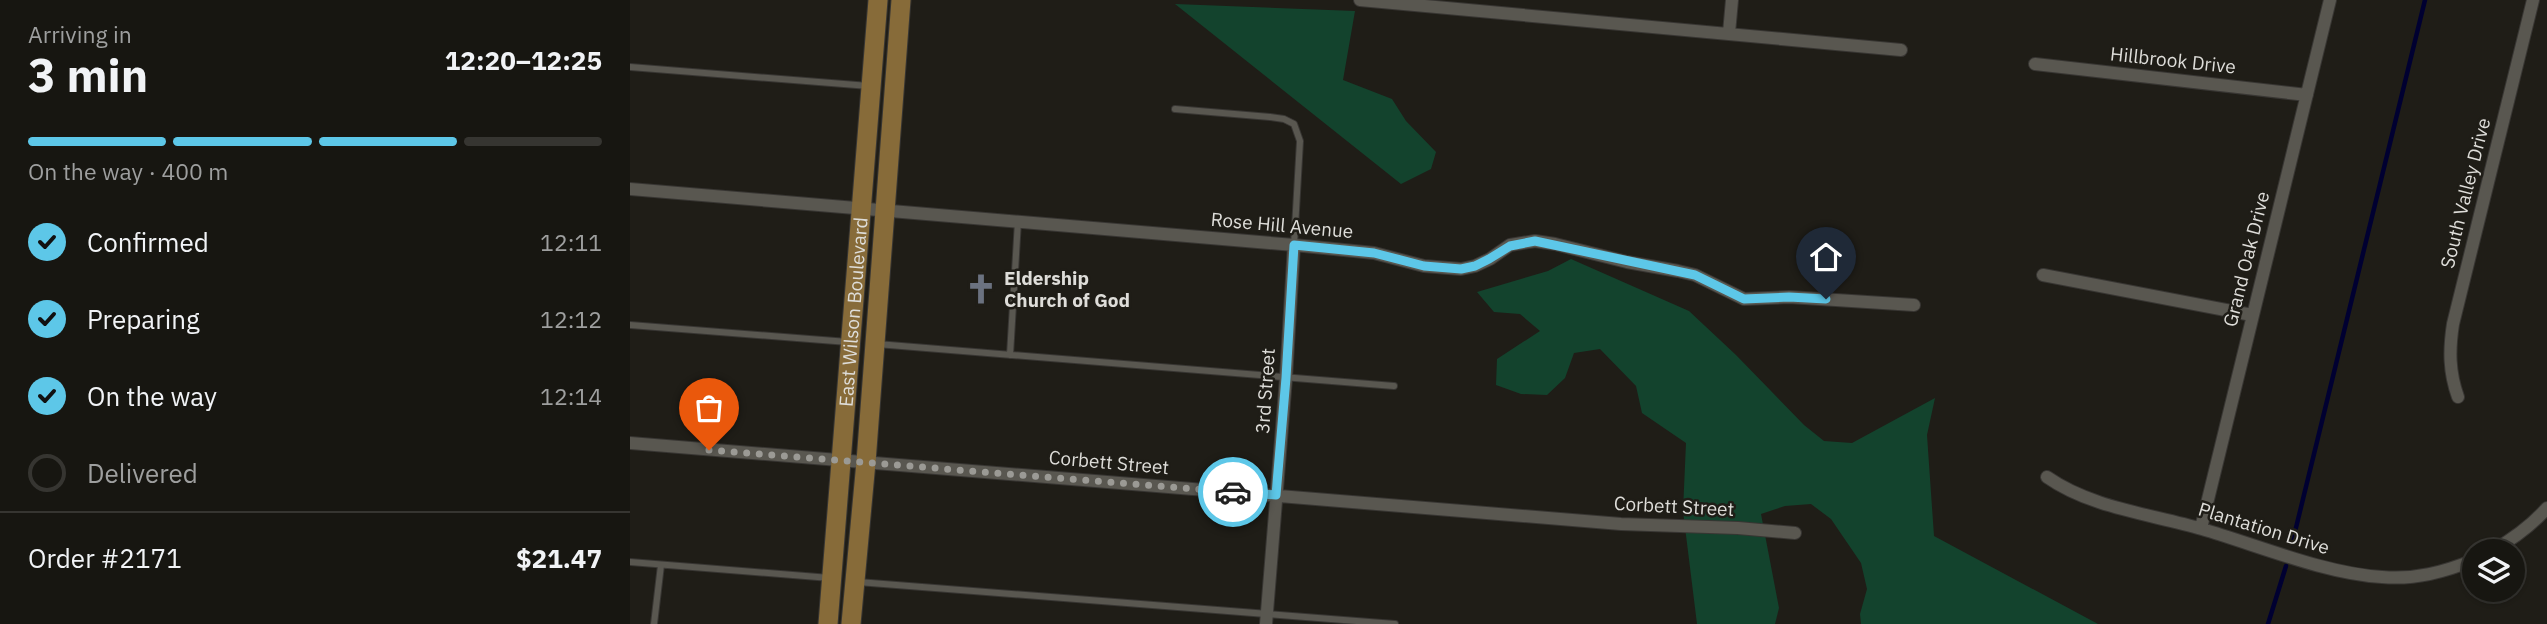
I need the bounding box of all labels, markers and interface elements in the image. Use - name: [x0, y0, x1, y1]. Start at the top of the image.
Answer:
- text: Arriving in: [28, 19, 132, 49]
- street label: Hillbrook Drive: [2109, 41, 2237, 79]
- text: 12:20–12:25: [445, 43, 602, 77]
- text: 3 min: [28, 45, 148, 105]
- street label: South Valley Drive: [2435, 115, 2495, 271]
- text: On the way · 400 m: [28, 156, 228, 186]
- street label: Grand Oak Drive: [2218, 189, 2274, 329]
- street label: Rose Hill Avenue: [1210, 207, 1354, 243]
- street label: East Wilson Boulevard: [833, 216, 873, 408]
- icon: check: [28, 223, 66, 261]
- text: Confirmed: [87, 225, 209, 259]
- text: 12:11: [540, 227, 602, 257]
- pin: [1796, 227, 1856, 299]
- icon: home: [1807, 238, 1845, 276]
- place label: Eldership Church of God: [1004, 266, 1130, 312]
- church icon: Eldership Church of God: [964, 272, 998, 306]
- icon: check: [28, 300, 66, 338]
- text: Preparing: [87, 302, 200, 336]
- text: 12:12: [540, 304, 602, 334]
- street label: 3rd Street: [1250, 347, 1280, 435]
- icon: check: [28, 377, 66, 415]
- pin: [679, 378, 739, 450]
- text: On the way: [87, 379, 217, 413]
- text: 12:14: [540, 381, 602, 411]
- icon: bag: [690, 389, 728, 427]
- street label: Corbett Street: [1048, 445, 1170, 479]
- text: Delivered: [87, 456, 198, 490]
- courier: [1198, 457, 1268, 527]
- icon: car: [1214, 473, 1252, 511]
- street label: Corbett Street: [1613, 491, 1735, 521]
- street label: Plantation Drive: [2196, 497, 2332, 559]
- map controls: [2462, 539, 2525, 602]
- button: layers: [2462, 539, 2525, 602]
- text: Order #2171: [28, 541, 182, 575]
- text: $21.47: [516, 541, 602, 575]

